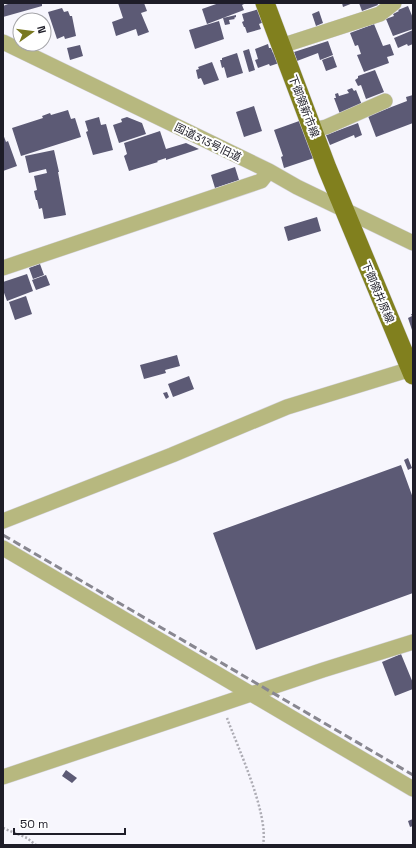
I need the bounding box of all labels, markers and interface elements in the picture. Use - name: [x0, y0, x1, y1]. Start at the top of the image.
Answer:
- north arrow: [12, 12, 52, 52]
- text: N: [34, 24, 49, 35]
- street label: 下御領新市線: [286, 73, 322, 139]
- street label: 国道313号旧道: [172, 120, 244, 164]
- street label: 下御領井原線: [359, 259, 397, 325]
- scale bar: [14, 810, 125, 836]
- text: 50 m: [20, 816, 48, 832]

